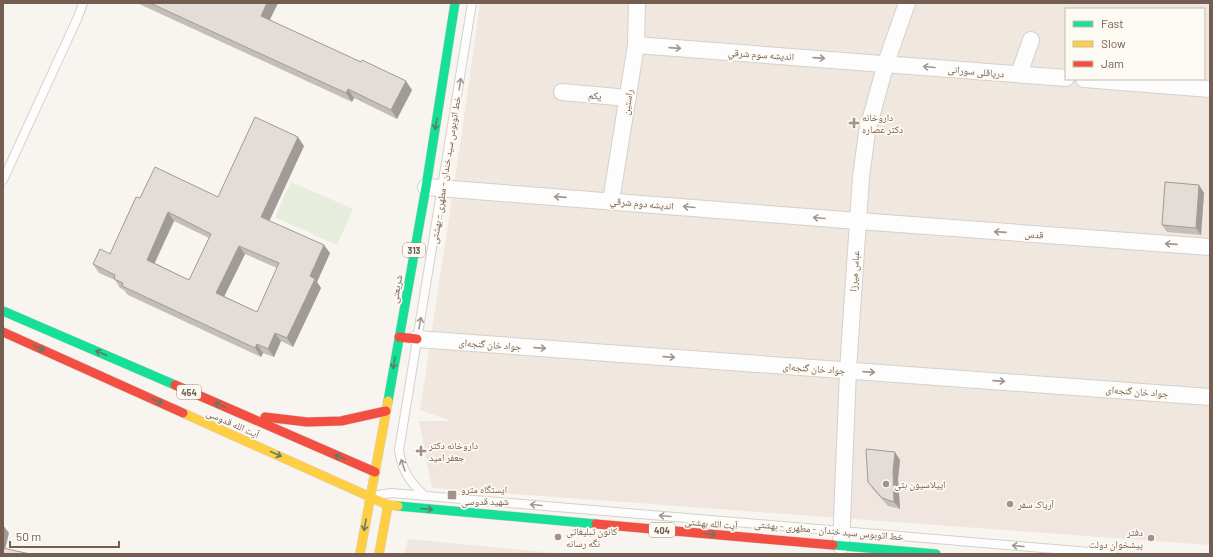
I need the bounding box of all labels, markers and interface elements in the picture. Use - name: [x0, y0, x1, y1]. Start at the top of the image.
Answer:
- legend: [1065, 8, 1205, 80]
- text: Fast: [1101, 16, 1124, 30]
- text: Slow: [1101, 36, 1126, 50]
- one-way arrow: [668, 44, 681, 51]
- street label: اندیشه سوم شرقي: [727, 46, 794, 65]
- one-way arrow: [812, 55, 825, 62]
- text: Jam: [1101, 56, 1124, 70]
- one-way arrow: [923, 63, 936, 70]
- street label: دریاقلی سورانی: [947, 63, 1005, 80]
- one-way arrow: [456, 78, 464, 91]
- street label: یکم: [588, 88, 602, 104]
- street label: راستین: [619, 88, 636, 116]
- street label: خط اتوبوس سید خندان - مطهری - بهشتی: [427, 94, 464, 245]
- place label: داروخانه دکتر عصاره: [862, 111, 903, 135]
- one-way arrow: [432, 118, 440, 131]
- marker: داروخانه دکتر عصاره: [849, 118, 859, 128]
- one-way arrow: [554, 193, 567, 200]
- street label: انديشه دوم شرقي: [609, 194, 674, 214]
- one-way arrow: [683, 204, 696, 211]
- one-way arrow: [813, 214, 826, 222]
- street label: قدس: [1024, 227, 1044, 242]
- one-way arrow: [994, 228, 1007, 235]
- one-way arrow: [1165, 240, 1178, 247]
- road number: 313: [403, 243, 425, 257]
- street label: عباس میرزا: [847, 250, 862, 292]
- street label: شریعتی: [388, 273, 405, 304]
- one-way arrow: [416, 317, 424, 330]
- street label: جواد خان گنجه‌ای: [458, 336, 523, 353]
- one-way arrow: [533, 344, 546, 351]
- one-way arrow: [32, 345, 44, 352]
- one-way arrow: [95, 349, 107, 357]
- one-way arrow: [662, 354, 675, 361]
- one-way arrow: [390, 356, 398, 369]
- street label: جواد خان گنجه‌ای: [782, 360, 847, 377]
- one-way arrow: [862, 368, 875, 375]
- one-way arrow: [992, 378, 1005, 385]
- street label: جواد خان گنجه‌ای: [1105, 383, 1170, 400]
- road number: 454: [177, 385, 201, 399]
- one-way arrow: [151, 398, 163, 405]
- one-way arrow: [215, 401, 227, 408]
- street label: آیت الله قدوسی: [204, 406, 262, 441]
- place label: داروخانه دکتر جعفر امید: [428, 439, 478, 463]
- marker: داروخانه دکتر جعفر امید: [416, 446, 426, 456]
- one-way arrow: [269, 451, 281, 458]
- one-way arrow: [334, 453, 346, 460]
- one-way arrow: [399, 458, 406, 471]
- place label: اپیلاسیون بتی: [894, 478, 945, 491]
- marker: اپیلاسیون بتی: [881, 479, 891, 489]
- place label: ایستگاه مترو شهید قدوسی: [461, 483, 509, 508]
- marker: ایستگاه مترو شهید قدوسی: [446, 489, 458, 501]
- place label: آریاک سفر: [1017, 498, 1054, 510]
- marker: آریاک سفر: [1005, 499, 1015, 509]
- one-way arrow: [530, 502, 543, 509]
- one-way arrow: [420, 505, 433, 512]
- one-way arrow: [659, 512, 672, 519]
- street label: آیت الله بهشتی: [684, 515, 738, 532]
- street label: خط اتوبوس سید خندان - مطهری - بهشتی: [754, 517, 905, 544]
- one-way arrow: [361, 518, 369, 531]
- scale bar: [10, 523, 119, 549]
- road number: 404: [649, 523, 675, 537]
- place label: کانون تبلیغاتی نگه رسانه: [566, 525, 617, 549]
- place label: دفتر پیشخوان دولت: [1089, 526, 1143, 551]
- text: 50 m: [16, 529, 41, 543]
- one-way arrow: [703, 530, 716, 538]
- marker: کانون تبلیغاتی نگه رسانه: [553, 532, 563, 542]
- marker: دفتر پیشخوان دولت: [1146, 533, 1156, 543]
- one-way arrow: [1012, 542, 1025, 549]

